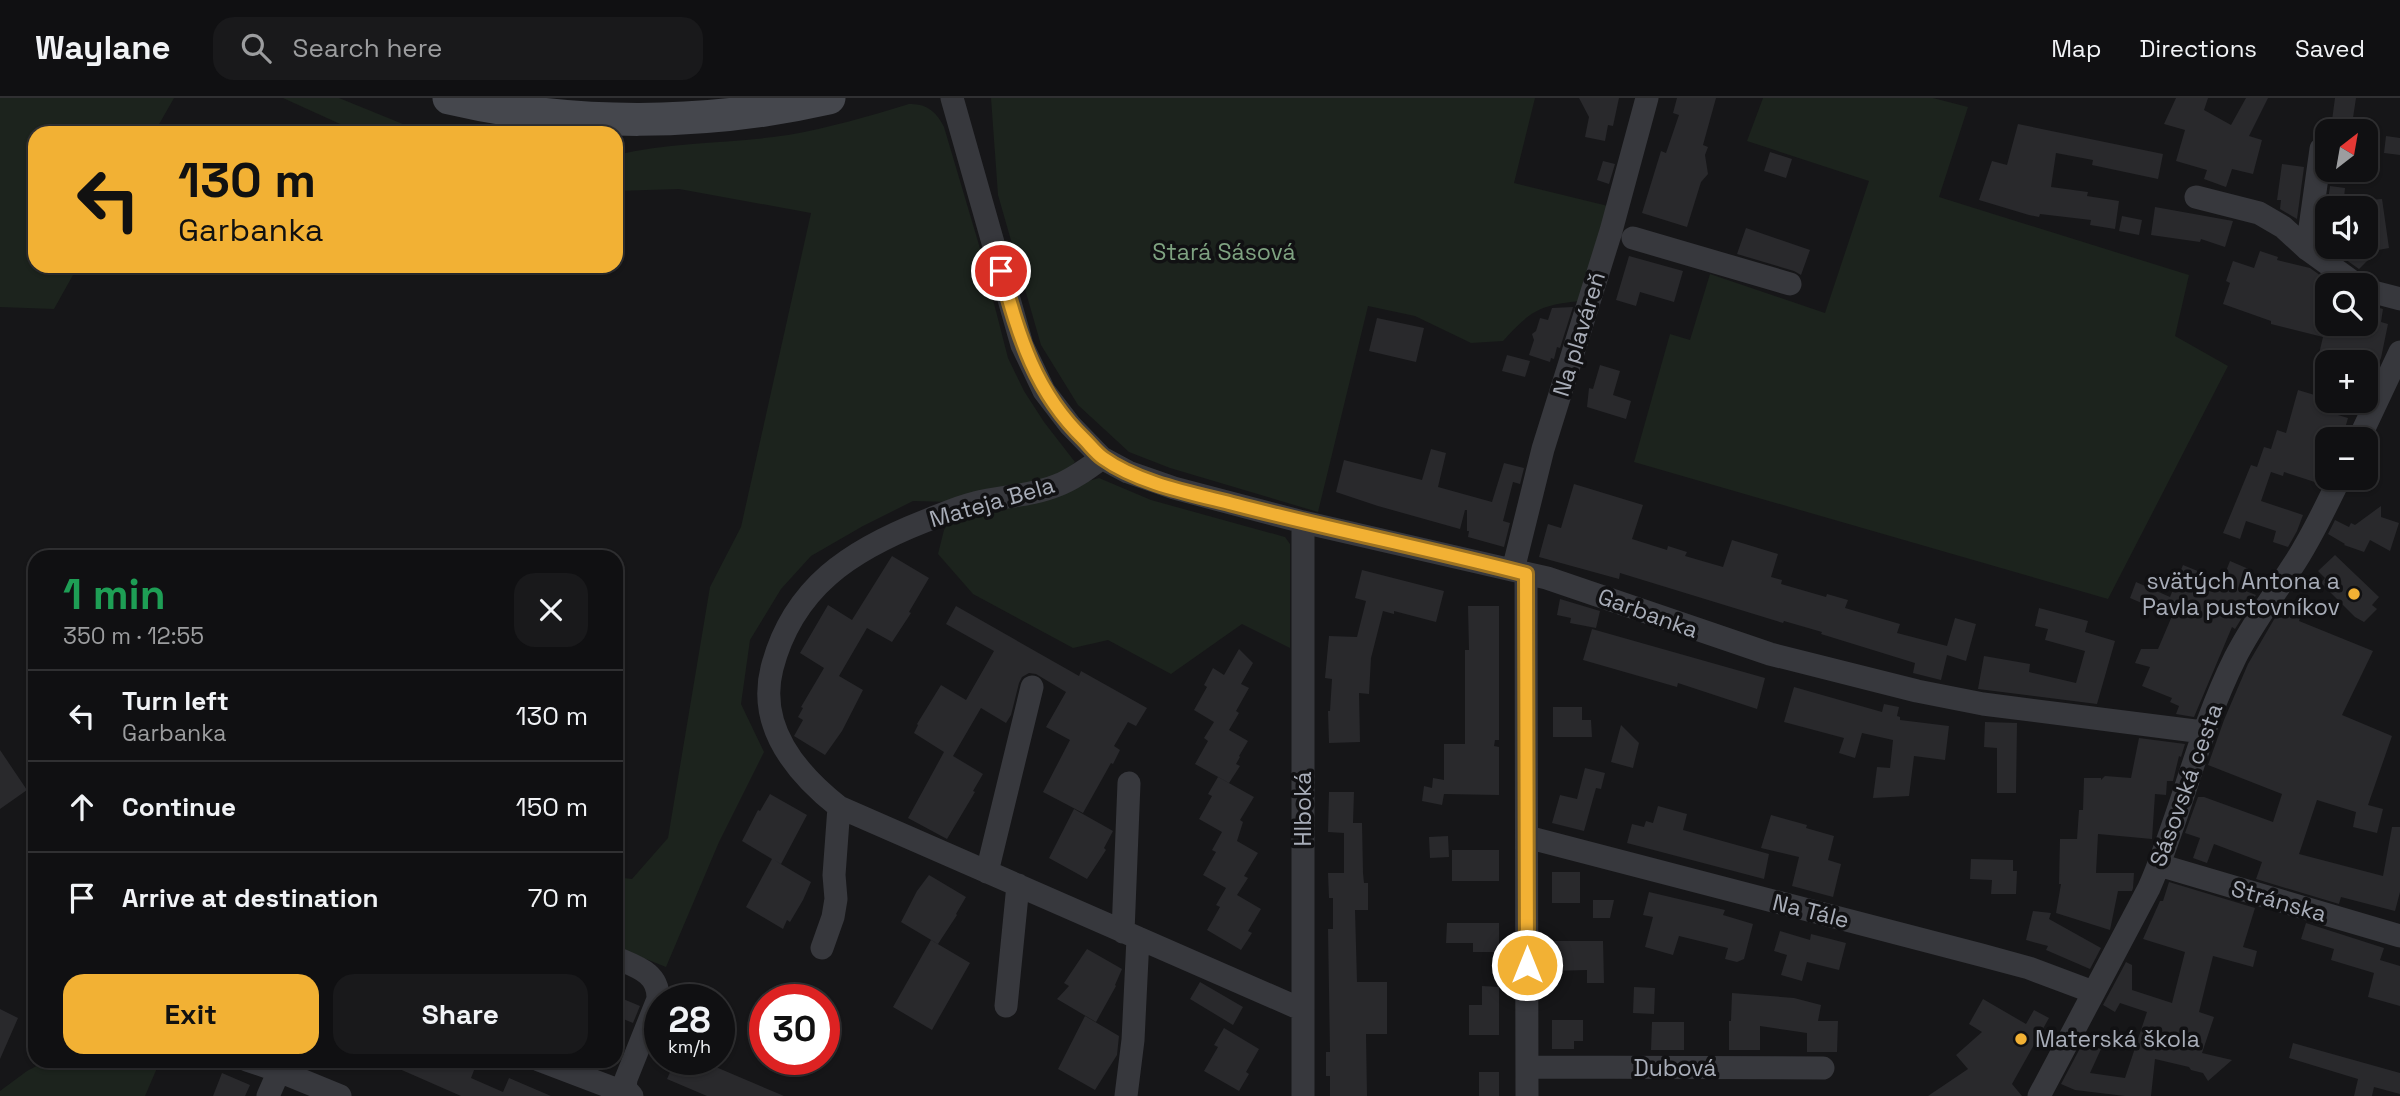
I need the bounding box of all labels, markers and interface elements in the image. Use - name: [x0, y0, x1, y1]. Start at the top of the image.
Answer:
- search box: [213, 17, 703, 80]
- text: Waylane: [35, 27, 171, 69]
- icon: search: [237, 29, 275, 67]
- text: Search here: [293, 31, 442, 65]
- text: Map: [2051, 33, 2101, 64]
- text: Directions: [2139, 33, 2257, 64]
- text: Saved: [2295, 33, 2365, 64]
- north arrow: [2315, 119, 2378, 182]
- map controls: [2315, 119, 2378, 490]
- text: 130 m: [178, 149, 316, 211]
- icon: left: [63, 154, 154, 245]
- button: sound: [2315, 196, 2378, 259]
- text: Garbanka: [178, 210, 323, 250]
- park label: Stará Sásová: [1152, 237, 1296, 267]
- pin: [971, 241, 1031, 301]
- icon: arrive: [982, 252, 1020, 290]
- street label: Na plaváreň: [1546, 268, 1612, 400]
- button: search: [2315, 273, 2378, 336]
- button: +: [2315, 350, 2378, 413]
- button: −: [2315, 427, 2378, 490]
- street label: Mateja Bela: [926, 470, 1058, 534]
- place label: svätých Antona a Pavla pustovníkov: [2142, 566, 2340, 622]
- text: 1 min: [63, 568, 166, 621]
- button: close: [514, 573, 588, 647]
- street label: Garbanka: [1594, 581, 1702, 645]
- marker: svätých Antona a Pavla pustovníkov: [2346, 586, 2362, 602]
- text: 350 m · 12:55: [63, 621, 204, 651]
- text: Turn left: [122, 684, 229, 718]
- icon: left: [63, 697, 101, 735]
- text: 130 m: [516, 699, 588, 733]
- street label: Sásovská cesta: [2143, 699, 2229, 871]
- text: Garbanka: [122, 718, 227, 748]
- street label: Hlboká: [1288, 771, 1318, 847]
- icon: ahead: [63, 788, 101, 826]
- text: Continue: [122, 790, 236, 824]
- text: 150 m: [516, 790, 588, 824]
- street label: Stránska: [2228, 873, 2330, 929]
- icon: arrive: [63, 879, 101, 917]
- text: Arrive at destination: [122, 881, 379, 915]
- text: 70 m: [528, 881, 588, 915]
- street label: Na Tále: [1770, 887, 1852, 935]
- position arrow: [1490, 928, 1564, 1002]
- button: Exit: [63, 974, 319, 1054]
- button: Share: [333, 974, 588, 1054]
- speed limit sign: 30: [749, 984, 840, 1075]
- text: 28: [669, 998, 710, 1042]
- place label: Materská škola: [2035, 1024, 2200, 1054]
- marker: Materská škola: [2013, 1031, 2029, 1047]
- text: km/h: [668, 1035, 711, 1058]
- street label: Dubová: [1633, 1053, 1717, 1083]

